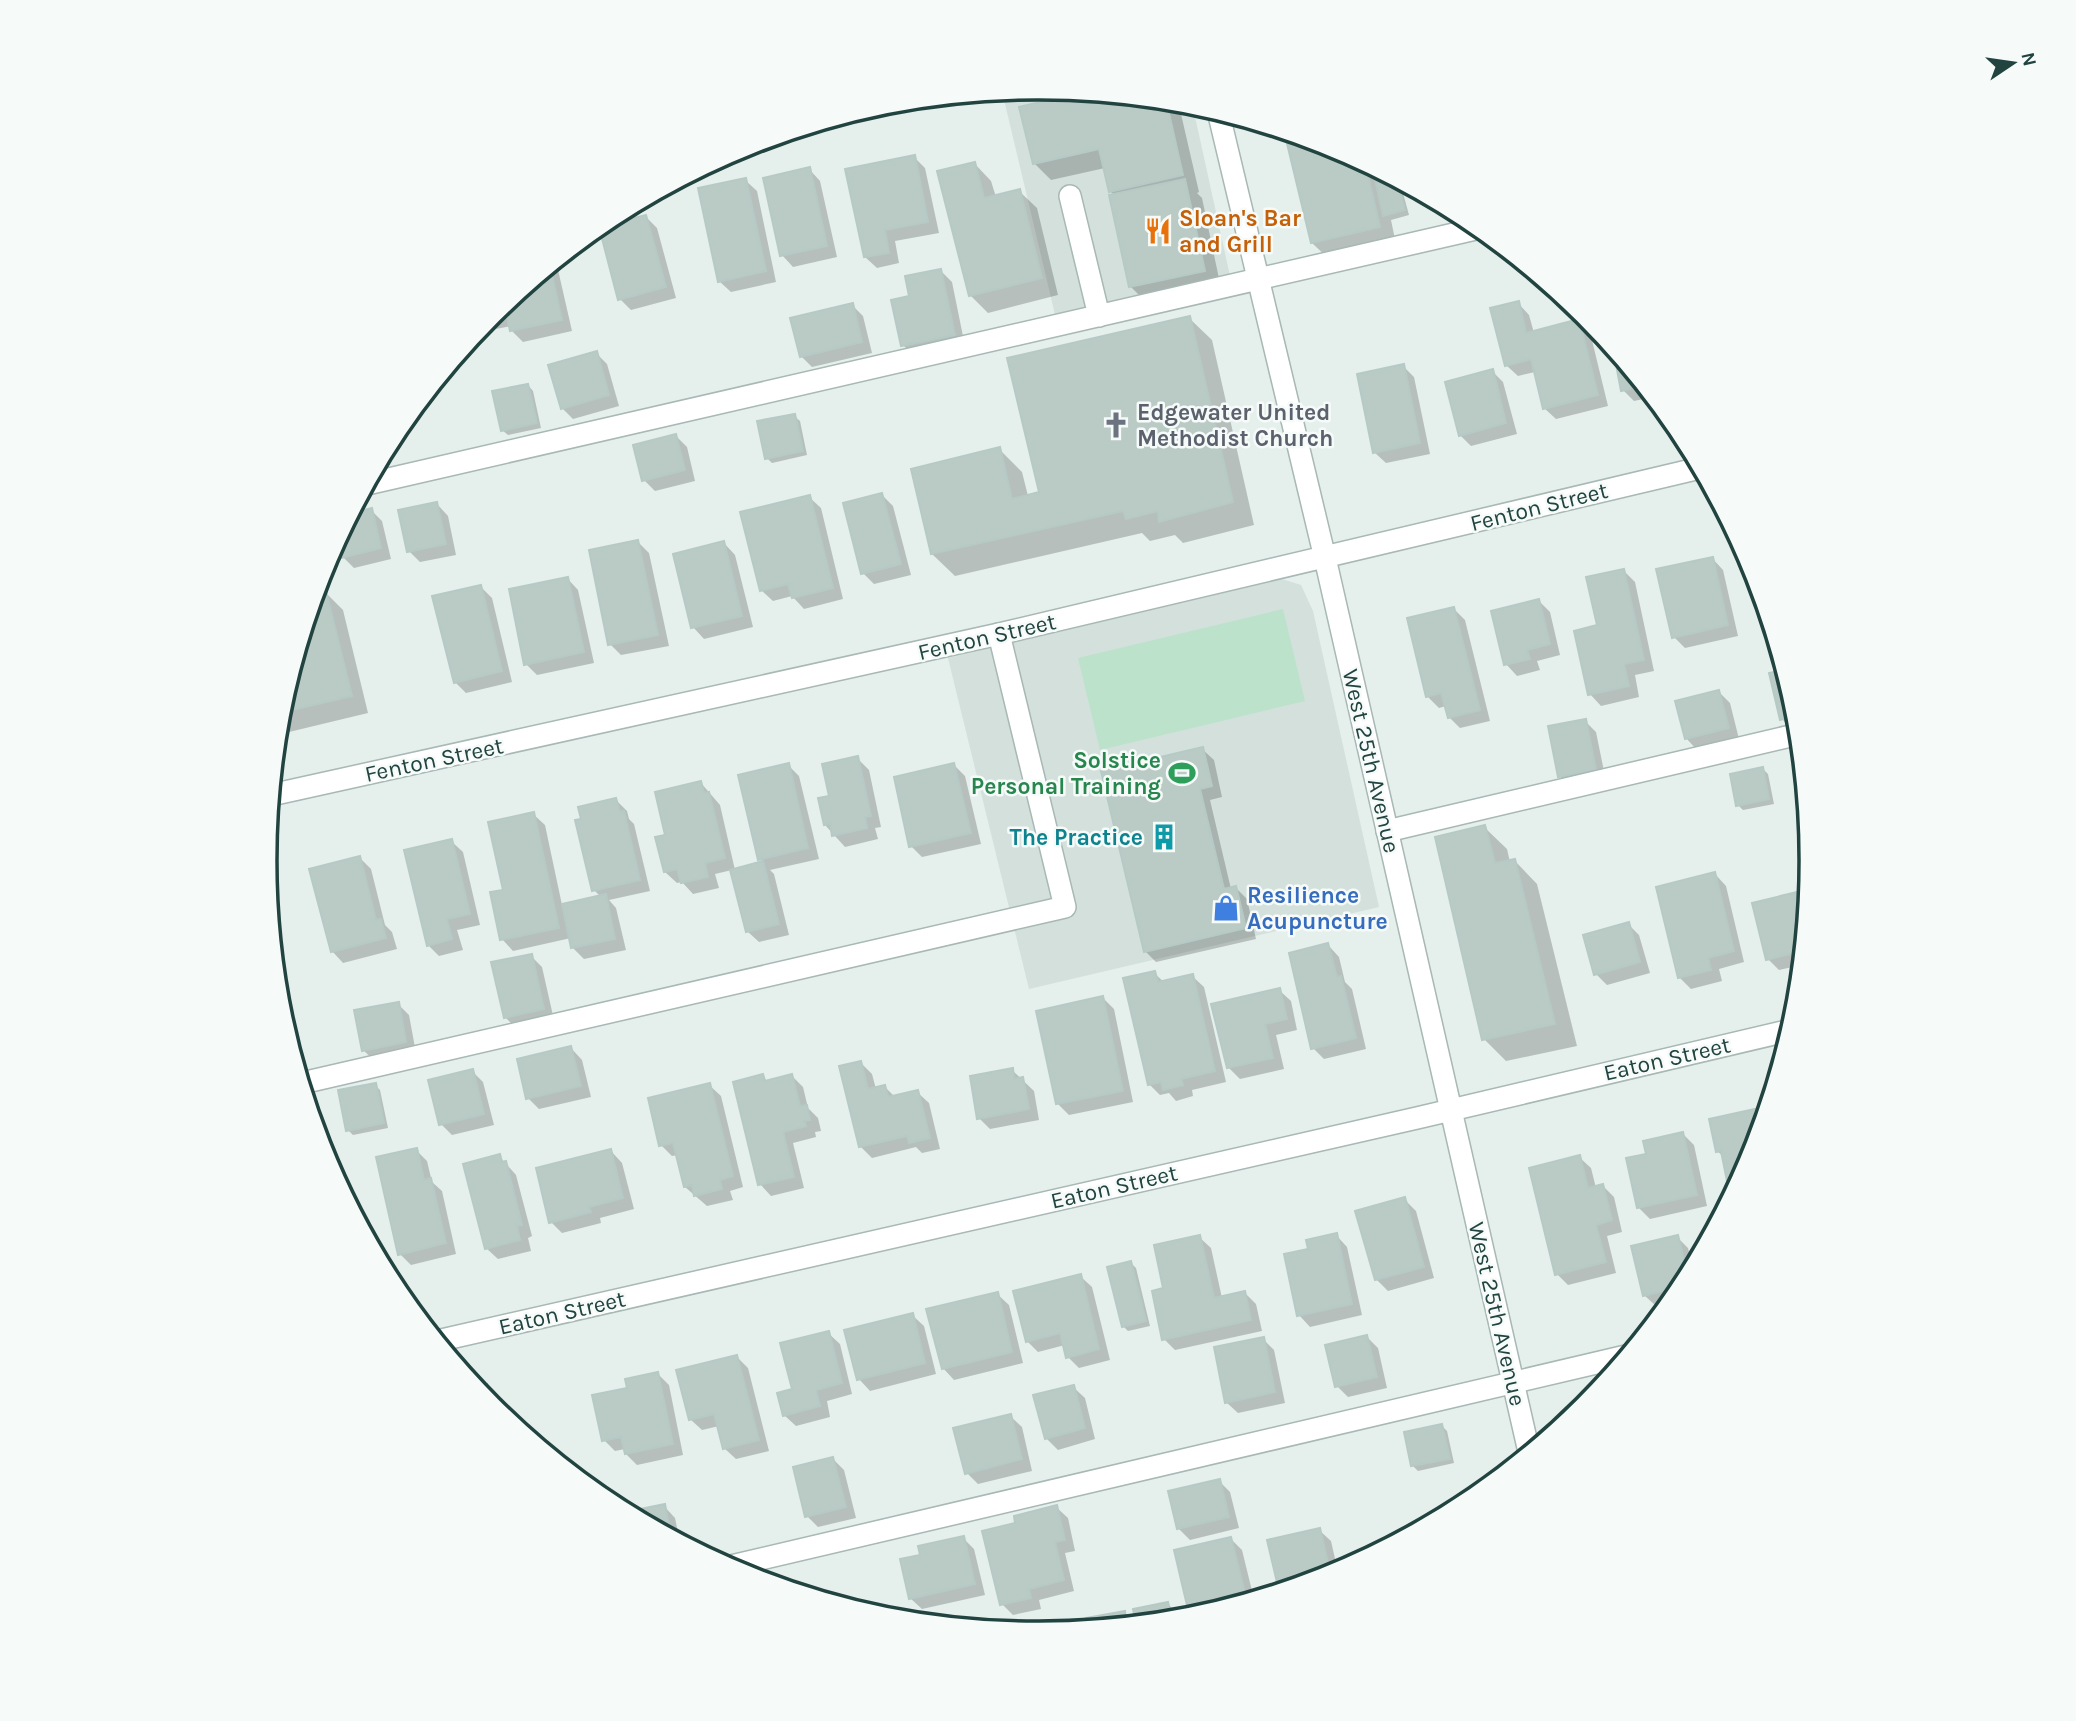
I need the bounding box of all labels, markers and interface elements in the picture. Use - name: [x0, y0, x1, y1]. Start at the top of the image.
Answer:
- north arrow: [1978, 28, 2048, 98]
- text: N: [2016, 50, 2041, 69]
- place label: Sloan's Bar and Grill: [1179, 205, 1301, 258]
- restaurant icon: Sloan's Bar and Grill: [1143, 216, 1173, 246]
- place label: Edgewater United Methodist Church: [1137, 399, 1333, 452]
- church icon: Edgewater United Methodist Church: [1101, 410, 1131, 440]
- street label: Fenton Street: [1467, 477, 1611, 537]
- street label: Fenton Street: [915, 608, 1059, 666]
- street label: West 25th Avenue: [1337, 666, 1405, 856]
- street label: Fenton Street: [362, 732, 506, 788]
- place label: Solstice Personal Training: [971, 747, 1161, 800]
- sports icon: Solstice Personal Training: [1167, 758, 1197, 788]
- building icon: The Practice: [1149, 822, 1179, 852]
- place label: The Practice: [1009, 824, 1143, 851]
- place label: Resilience Acupuncture: [1247, 882, 1388, 935]
- shop icon: Resilience Acupuncture: [1211, 893, 1241, 923]
- street label: Eaton Street: [1601, 1031, 1733, 1087]
- street label: Eaton Street: [1048, 1159, 1180, 1215]
- street label: West 25th Avenue: [1463, 1219, 1531, 1409]
- street label: Eaton Street: [496, 1285, 628, 1341]

